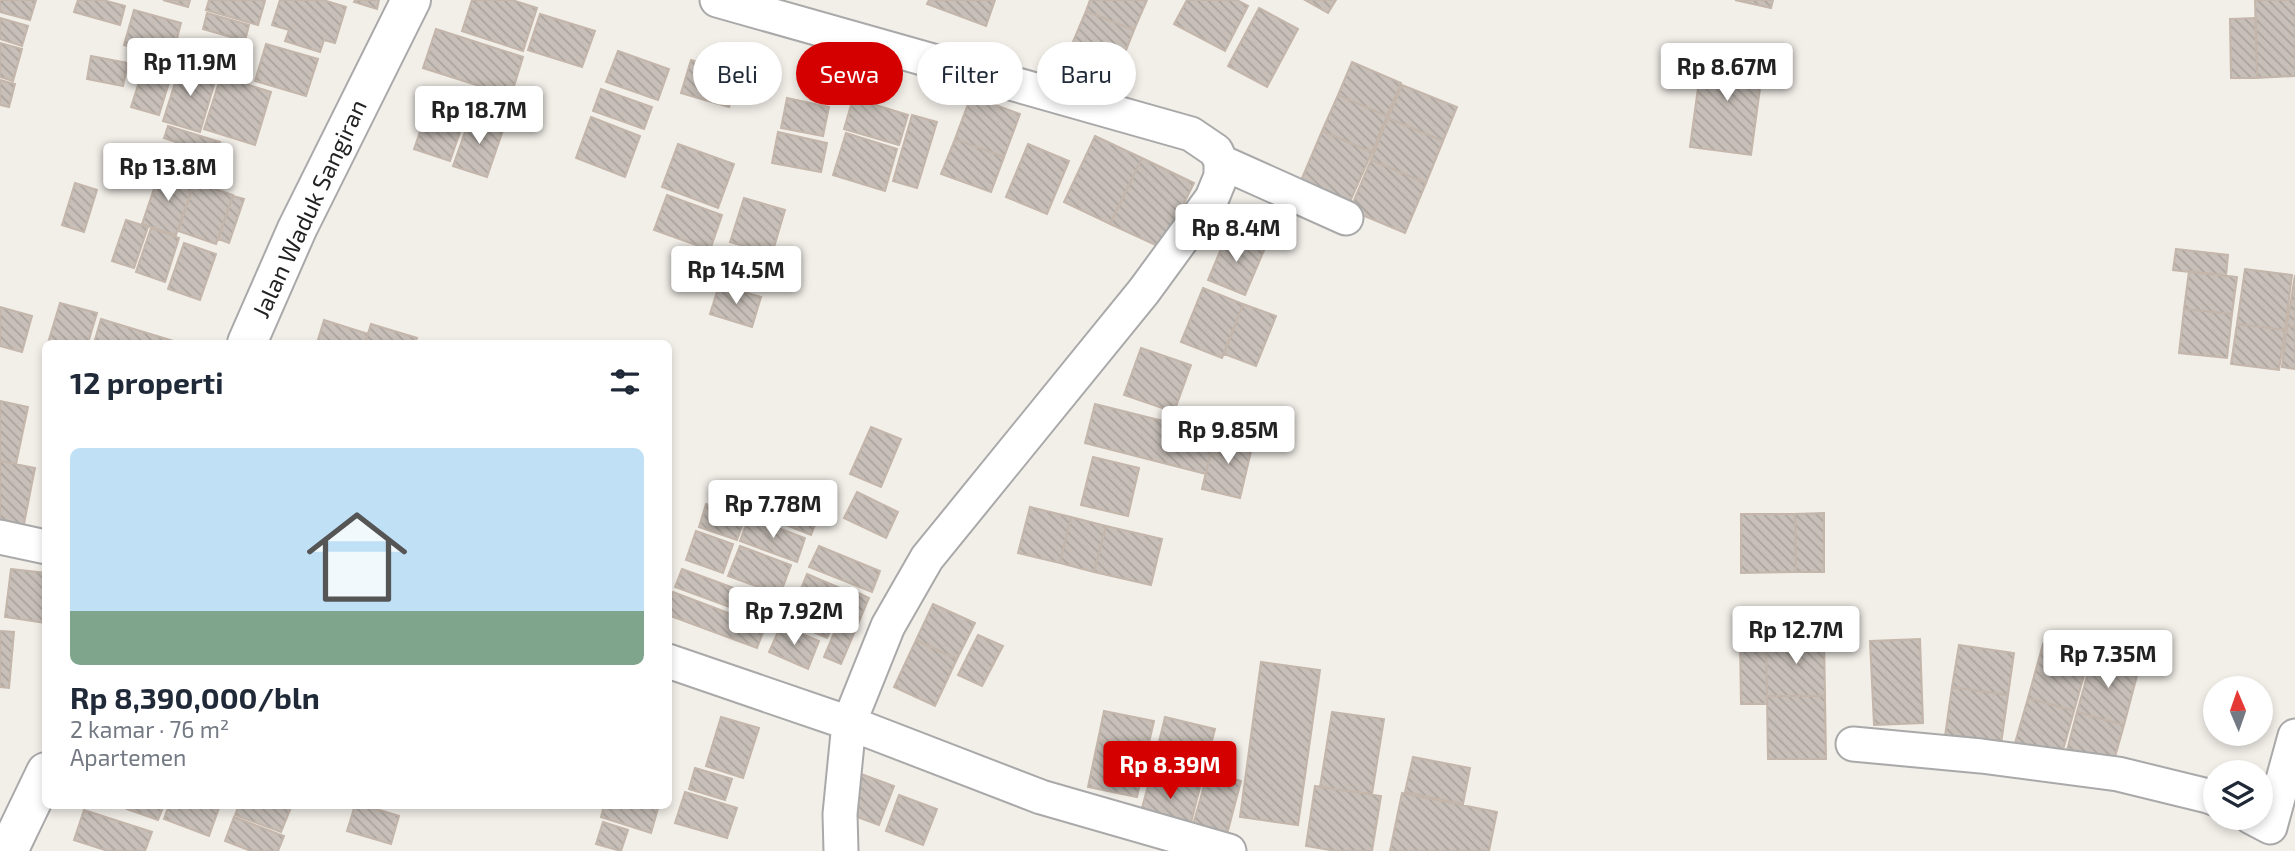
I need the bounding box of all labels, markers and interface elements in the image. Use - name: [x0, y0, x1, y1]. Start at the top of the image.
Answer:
- pin: Rp 11.9M: [118, 38, 262, 98]
- chip: Beli: [693, 42, 782, 105]
- chip: Sewa: [796, 42, 903, 105]
- chip: Filter: [917, 42, 1023, 105]
- chip: Baru: [1037, 42, 1136, 105]
- pin: Rp 8.67M: [1655, 43, 1799, 103]
- text: Rp 11.9M: [143, 47, 237, 75]
- text: Rp 8.67M: [1677, 52, 1777, 80]
- pin: Rp 18.7M: [407, 86, 551, 146]
- street label: Jalan Waduk Sangiran: [245, 95, 372, 322]
- text: Rp 18.7M: [431, 95, 527, 123]
- pin: Rp 13.8M: [96, 144, 240, 203]
- text: Rp 13.8M: [119, 152, 217, 180]
- pin: Rp 8.4M: [1171, 204, 1301, 264]
- text: Rp 8.4M: [1191, 213, 1281, 241]
- pin: Rp 14.5M: [664, 246, 808, 306]
- text: Rp 14.5M: [687, 255, 785, 283]
- icon: filters: [606, 363, 644, 401]
- text: 12 properti: [70, 364, 223, 400]
- pin: Rp 9.85M: [1156, 406, 1300, 466]
- text: Rp 9.85M: [1178, 415, 1278, 443]
- pin: Rp 7.78M: [701, 480, 845, 540]
- text: Rp 7.78M: [724, 489, 822, 517]
- icon: home: [294, 494, 420, 620]
- pin: Rp 7.92M: [722, 588, 866, 647]
- text: Rp 7.92M: [745, 596, 843, 624]
- pin: Rp 12.7M: [1724, 606, 1868, 666]
- text: Rp 12.7M: [1748, 615, 1844, 643]
- pin: Rp 7.35M: [2036, 630, 2180, 690]
- text: Rp 7.35M: [2059, 639, 2157, 667]
- north arrow: [2203, 676, 2273, 746]
- map controls: [2203, 676, 2273, 830]
- text: Rp 8,390,000/bln: [70, 679, 320, 715]
- text: 2 kamar · 76 m²: [70, 715, 229, 743]
- pin: Rp 8.39M: [1098, 742, 1242, 801]
- text: Apartemen: [70, 743, 186, 771]
- text: Rp 8.39M: [1119, 750, 1221, 778]
- button: layers: [2203, 760, 2273, 830]

